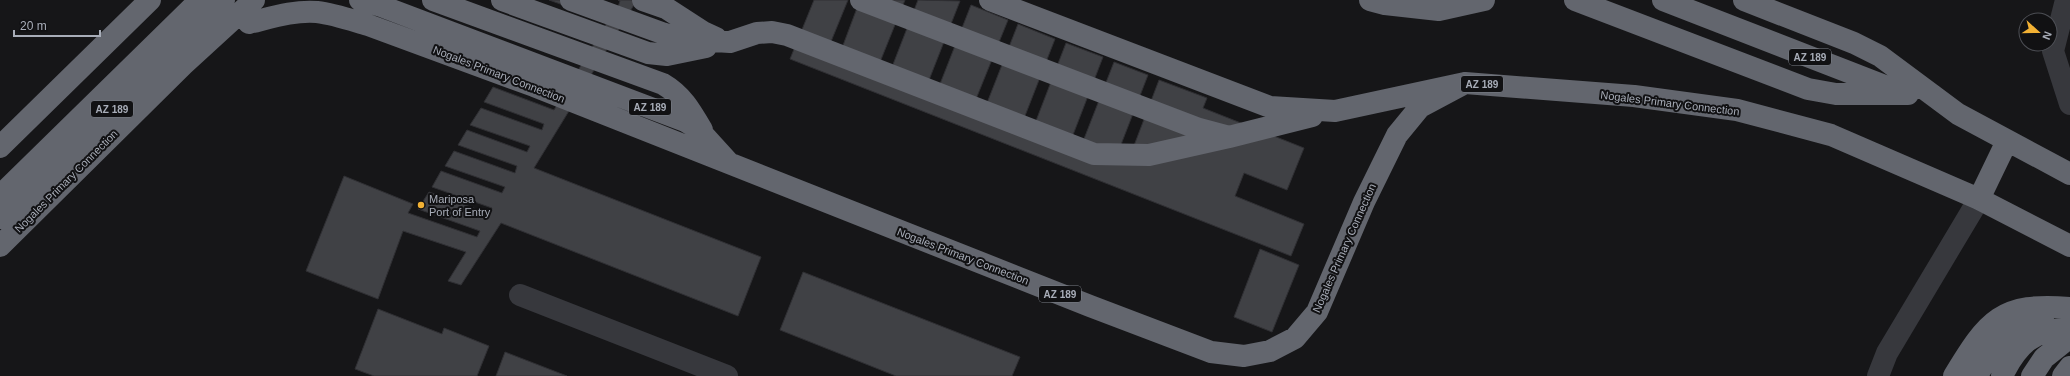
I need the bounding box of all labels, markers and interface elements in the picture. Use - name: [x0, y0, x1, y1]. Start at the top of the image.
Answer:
- scale bar: [14, 12, 100, 38]
- north arrow: [2018, 12, 2058, 52]
- text: 20 m: [20, 19, 47, 33]
- text: N: [2040, 30, 2054, 41]
- street label: Nogales Primary Connection: [431, 43, 567, 105]
- road number: AZ 189: [1789, 49, 1831, 65]
- road number: AZ 189: [1461, 76, 1503, 92]
- street label: Nogales Primary Connection: [1600, 89, 1740, 117]
- road number: AZ 189: [629, 99, 671, 115]
- road number: AZ 189: [91, 101, 133, 117]
- street label: Nogales Primary Connection: [12, 127, 120, 235]
- street label: Nogales Primary Connection: [1310, 182, 1378, 314]
- place label: Mariposa Port of Entry: [429, 193, 491, 218]
- marker: Mariposa Port of Entry: [416, 200, 426, 210]
- street label: Nogales Primary Connection: [895, 225, 1031, 287]
- road number: AZ 189: [1039, 286, 1081, 302]

